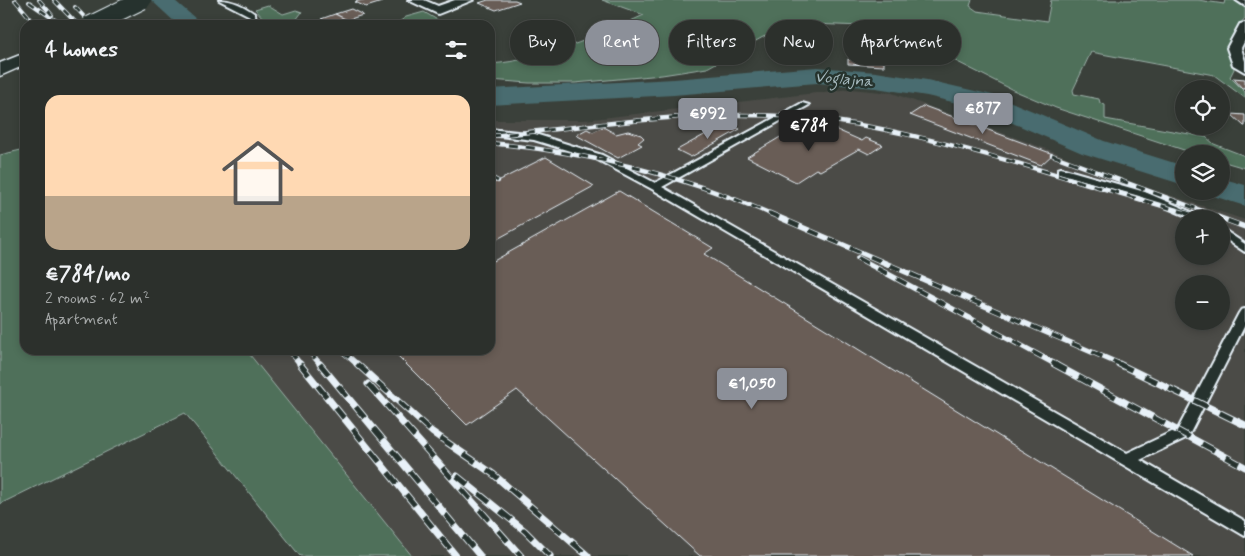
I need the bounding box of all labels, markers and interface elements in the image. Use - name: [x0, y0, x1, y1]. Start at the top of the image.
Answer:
- chip: Buy: [510, 20, 575, 65]
- chip: Rent: [585, 20, 659, 65]
- chip: Filters: [669, 20, 755, 65]
- chip: New: [765, 20, 833, 65]
- chip: Apartment: [843, 20, 961, 65]
- text: 4 homes: [45, 36, 118, 64]
- icon: filters: [442, 36, 470, 64]
- water label: Voglajna: [814, 67, 875, 95]
- map controls: [1175, 80, 1230, 330]
- button: locate: [1175, 80, 1230, 135]
- pin: €877: [953, 92, 1013, 135]
- pin: €992: [678, 98, 738, 140]
- text: €877: [965, 98, 1001, 119]
- text: €992: [689, 103, 727, 124]
- pin: €784: [779, 110, 839, 152]
- text: €784: [790, 115, 828, 136]
- icon: home: [213, 128, 303, 218]
- button: layers: [1175, 145, 1230, 200]
- button: +: [1175, 210, 1230, 265]
- text: €784/mo: [45, 260, 130, 288]
- button: −: [1175, 275, 1230, 330]
- text: 2 rooms · 62 m²: [45, 288, 150, 309]
- text: Apartment: [45, 309, 118, 330]
- pin: €1,050: [711, 368, 793, 410]
- text: €1,050: [728, 373, 776, 394]

